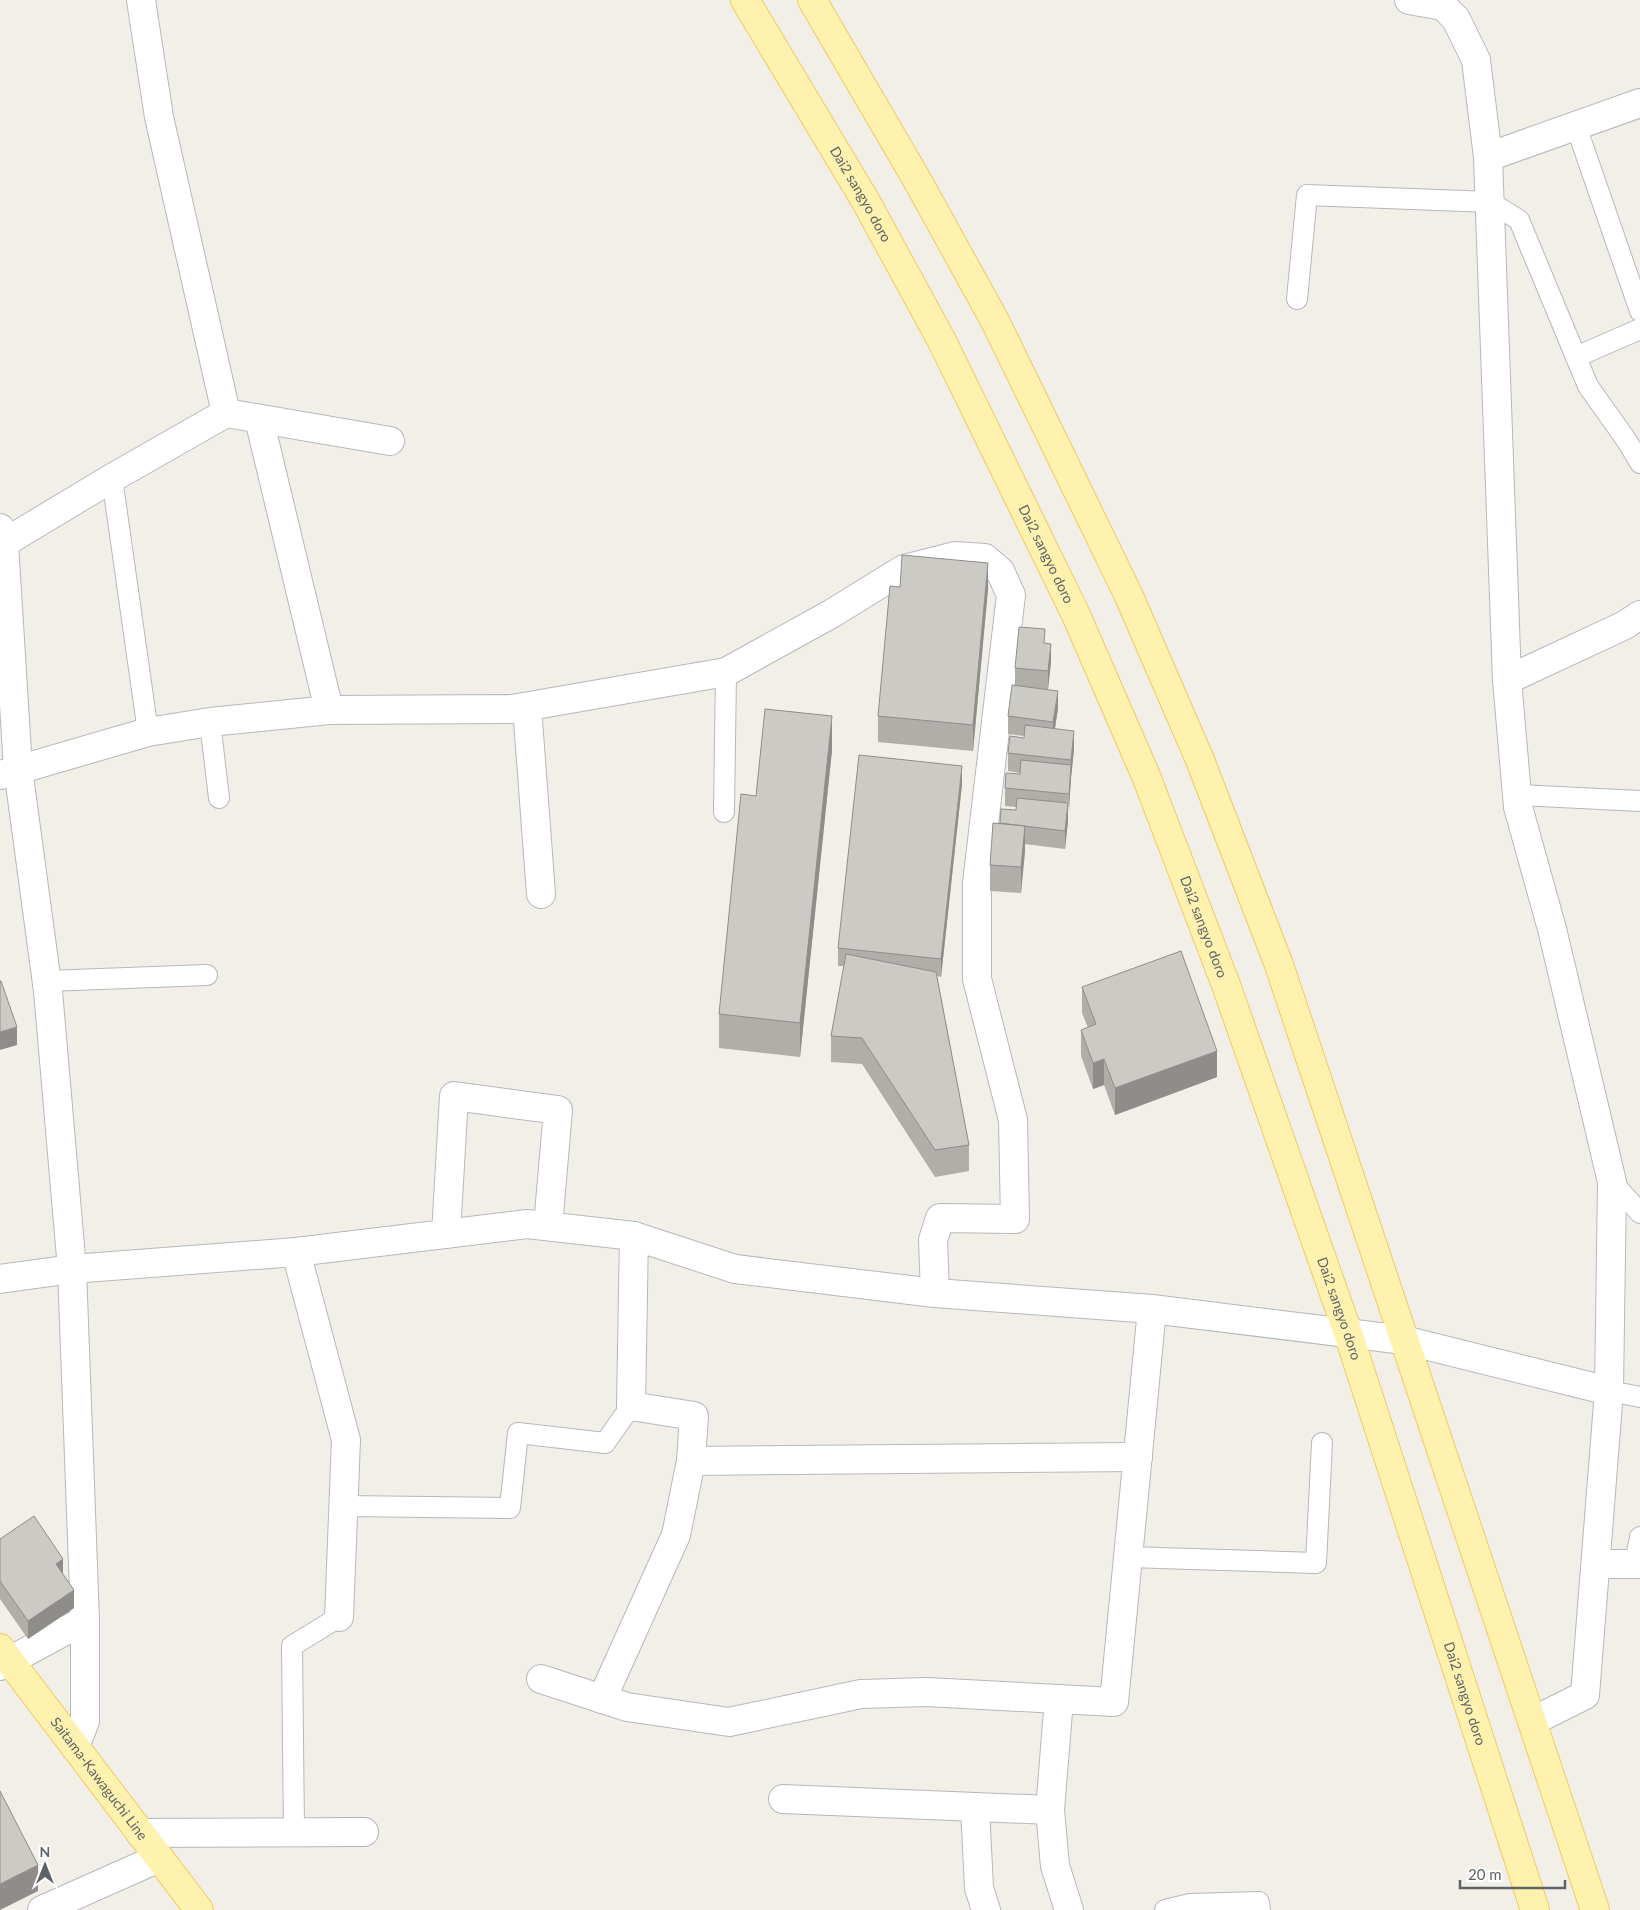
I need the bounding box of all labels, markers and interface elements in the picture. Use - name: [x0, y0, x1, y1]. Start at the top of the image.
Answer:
- street label: Dai2 sangyo doro: [827, 143, 895, 245]
- street label: Dai2 sangyo doro: [1015, 502, 1078, 606]
- street label: Dai2 sangyo doro: [1177, 873, 1231, 980]
- street label: Dai2 sangyo doro: [1314, 1255, 1365, 1362]
- street label: Dai2 sangyo doro: [1441, 1639, 1490, 1747]
- street label: Saitama-Kawaguchi Line: [47, 1713, 152, 1843]
- north arrow: [20, 1840, 70, 1890]
- text: N: [40, 1843, 50, 1860]
- scale bar: [1460, 1858, 1565, 1890]
- text: 20 m: [1468, 1865, 1502, 1883]

